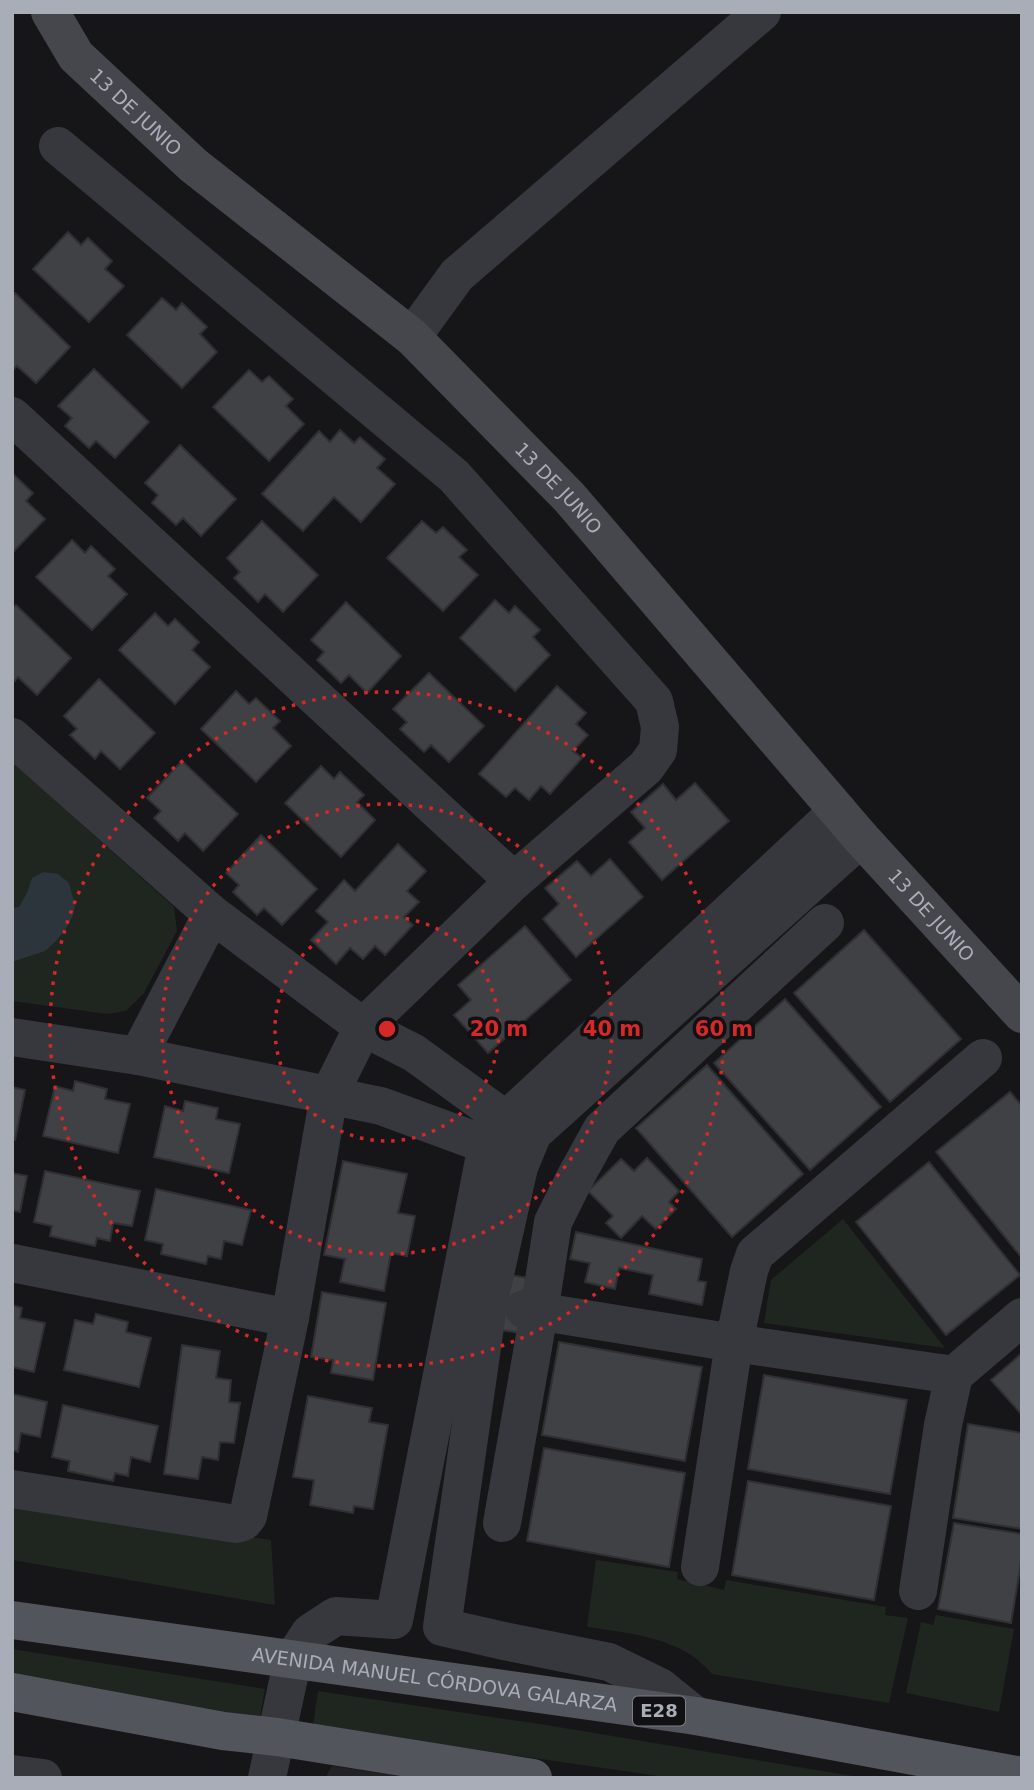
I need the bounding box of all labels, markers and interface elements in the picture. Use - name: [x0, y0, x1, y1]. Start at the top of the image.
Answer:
- street label: 13 DE JUNIO: [86, 64, 186, 160]
- street label: 13 DE JUNIO: [511, 438, 607, 538]
- street label: 13 DE JUNIO: [884, 864, 979, 966]
- centre of rings: [375, 1017, 399, 1041]
- text: 20 m: [470, 1017, 528, 1041]
- text: 40 m: [583, 1017, 641, 1041]
- text: 60 m: [695, 1017, 753, 1041]
- street label: AVENIDA MANUEL CÓRDOVA GALARZA: [251, 1643, 619, 1716]
- road number: E28: [633, 1696, 685, 1726]

